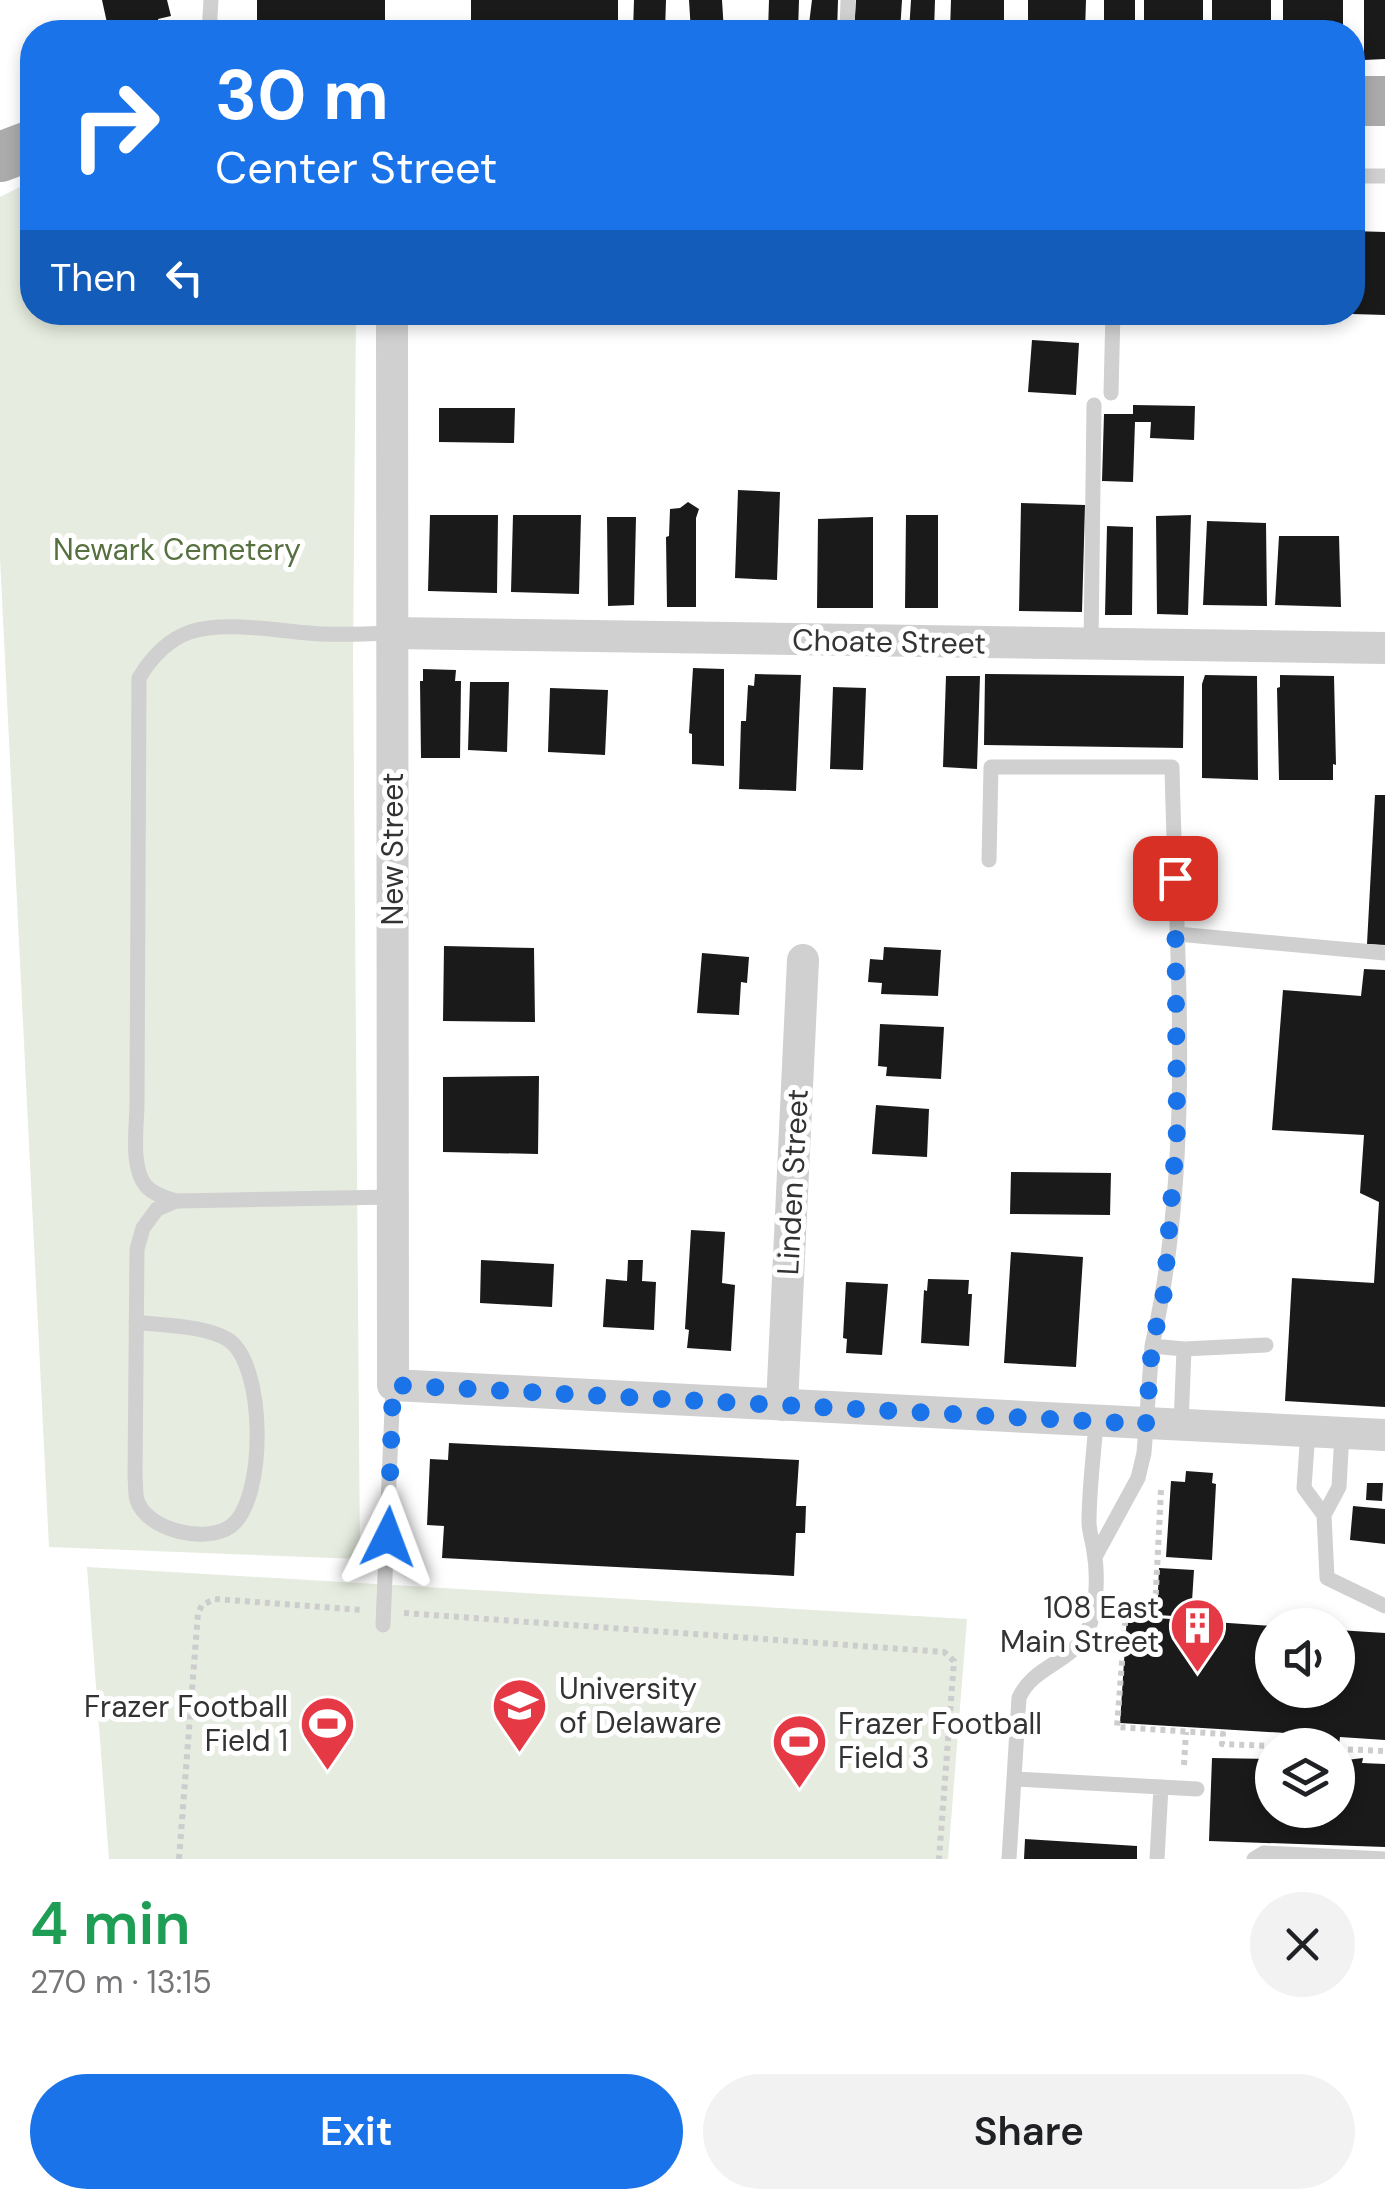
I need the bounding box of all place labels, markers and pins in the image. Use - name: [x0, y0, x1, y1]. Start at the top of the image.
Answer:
- pin: [1133, 836, 1218, 921]
- place label: 108 East Main Street: [1000, 1588, 1159, 1661]
- building icon: 108 East Main Street: [1168, 1595, 1228, 1674]
- place label: University of Delaware: [559, 1669, 722, 1742]
- school or university icon: University of Delaware: [490, 1676, 550, 1755]
- place label: Frazer Football Field 1: [84, 1687, 288, 1760]
- sports icon: Frazer Football Field 1: [297, 1694, 357, 1773]
- place label: Frazer Football Field 3: [838, 1704, 1042, 1777]
- sports icon: Frazer Football Field 3: [769, 1711, 829, 1790]

